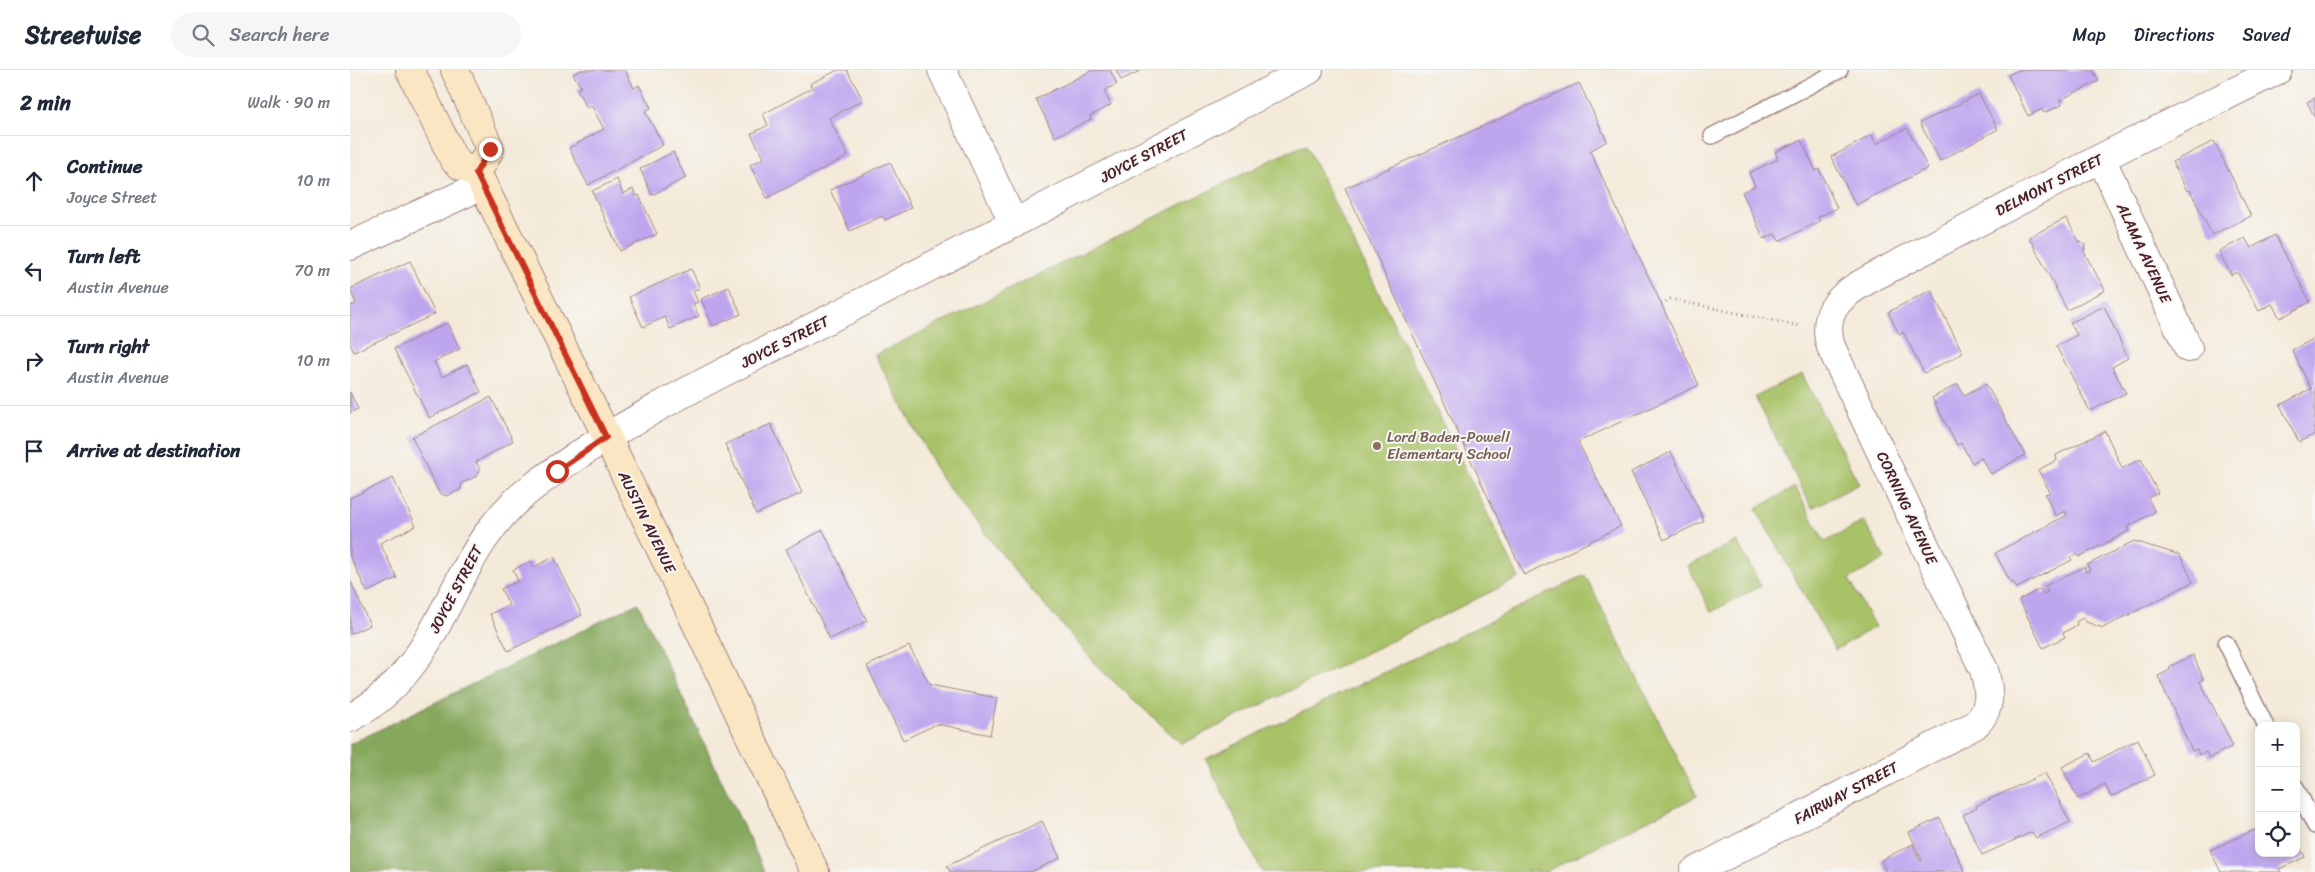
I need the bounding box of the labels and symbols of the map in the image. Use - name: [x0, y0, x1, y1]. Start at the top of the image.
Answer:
- street label: JOYCE STREET: [1094, 121, 1194, 191]
- route end: [479, 138, 502, 161]
- street label: DELMONT STREET: [1991, 146, 2109, 223]
- street label: ALAMA AVENUE: [2109, 198, 2179, 309]
- street label: JOYCE STREET: [735, 308, 835, 376]
- place label: Lord Baden-Powell Elementary School: [1387, 424, 1512, 467]
- marker: Lord Baden-Powell Elementary School: [1371, 440, 1383, 452]
- street label: CORNING AVENUE: [1869, 447, 1945, 571]
- route start: [546, 460, 569, 483]
- street label: AUSTIN AVENUE: [610, 465, 684, 579]
- street label: JOYCE STREET: [421, 539, 491, 639]
- street label: FAIRWAY STREET: [1789, 754, 1904, 831]

